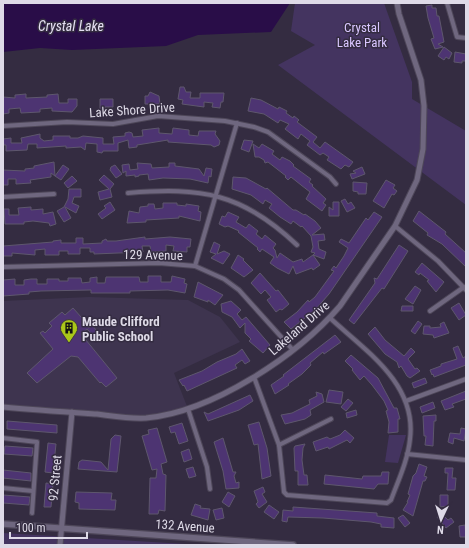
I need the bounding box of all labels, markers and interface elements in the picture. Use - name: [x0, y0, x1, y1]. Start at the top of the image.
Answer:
- water label: Crystal Lake: [38, 18, 104, 34]
- park label: Crystal Lake Park: [337, 20, 387, 50]
- street label: Lake Shore Drive: [89, 100, 175, 120]
- street label: 129 Avenue: [123, 247, 183, 263]
- street label: Lakeland Drive: [266, 298, 332, 358]
- place label: Maude Clifford Public School: [82, 314, 160, 344]
- building icon: Maude Clifford Public School: [59, 318, 79, 343]
- street label: 92 Street: [46, 454, 65, 502]
- north arrow: [421, 500, 461, 540]
- scale bar: [10, 514, 87, 540]
- street label: 132 Avenue: [155, 516, 215, 536]
- text: 100 m: [16, 521, 46, 535]
- text: N: [436, 523, 444, 536]

